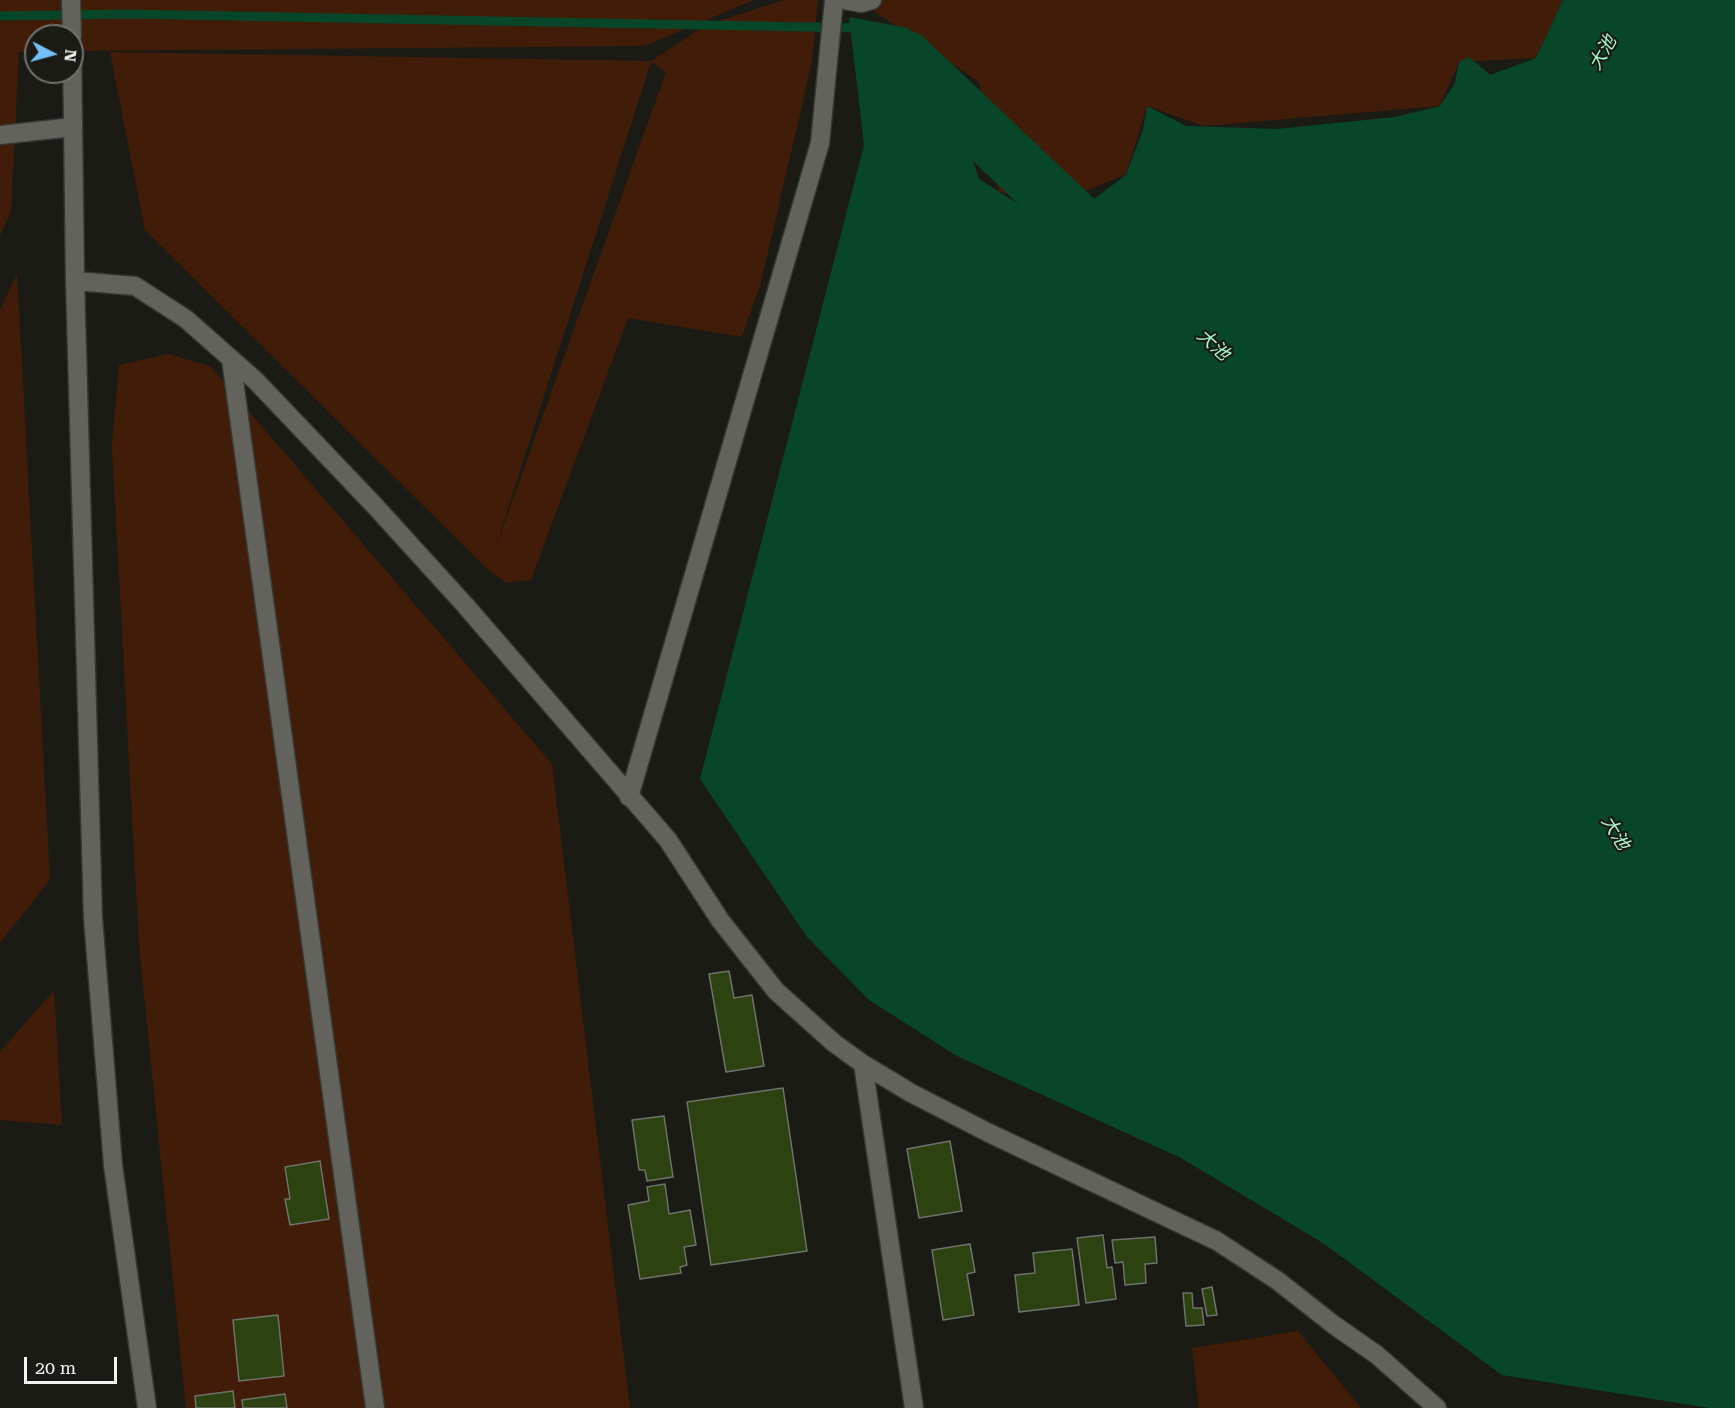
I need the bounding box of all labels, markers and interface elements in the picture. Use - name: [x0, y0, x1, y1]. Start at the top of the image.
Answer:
- north arrow: [24, 24, 84, 84]
- water label: 大池: [1585, 32, 1621, 74]
- text: N: [60, 49, 81, 63]
- water label: 大池: [1192, 325, 1234, 365]
- water label: 大池: [1596, 812, 1634, 854]
- scale bar: [27, 1345, 120, 1383]
- text: 20 m: [35, 1357, 76, 1378]

